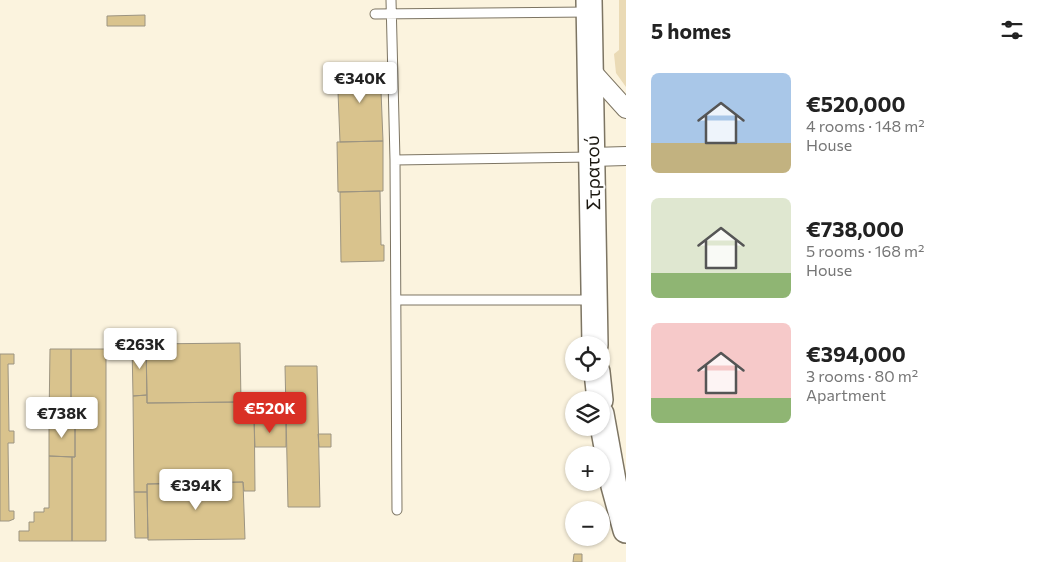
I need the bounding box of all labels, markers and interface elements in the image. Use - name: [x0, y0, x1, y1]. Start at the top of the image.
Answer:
- icon: filters: [998, 16, 1026, 44]
- text: 5 homes: [651, 18, 731, 43]
- pin: €340K: [325, 62, 395, 104]
- text: €340K: [334, 68, 386, 87]
- text: €520,000: [806, 91, 905, 116]
- icon: home: [691, 93, 751, 153]
- text: 4 rooms · 148 m²: [806, 116, 925, 135]
- street label: Στρατού: [580, 135, 604, 211]
- text: House: [806, 135, 852, 154]
- text: €738,000: [806, 216, 904, 241]
- icon: home: [691, 218, 751, 278]
- text: 5 rooms · 168 m²: [806, 241, 924, 260]
- text: House: [806, 260, 852, 279]
- pin: €263K: [105, 328, 175, 370]
- text: €263K: [115, 334, 165, 353]
- map controls: [565, 336, 610, 546]
- button: locate: [565, 336, 610, 381]
- text: €394,000: [806, 341, 906, 366]
- icon: home: [691, 343, 751, 403]
- text: 3 rooms · 80 m²: [806, 366, 918, 385]
- text: Apartment: [806, 385, 886, 404]
- button: layers: [565, 391, 610, 436]
- pin: €520K: [235, 392, 305, 434]
- pin: €738K: [27, 396, 97, 439]
- text: €520K: [244, 398, 296, 417]
- text: €738K: [37, 403, 87, 422]
- button: +: [565, 446, 610, 491]
- pin: €394K: [161, 468, 231, 511]
- text: €394K: [170, 475, 222, 494]
- button: −: [565, 501, 610, 546]

